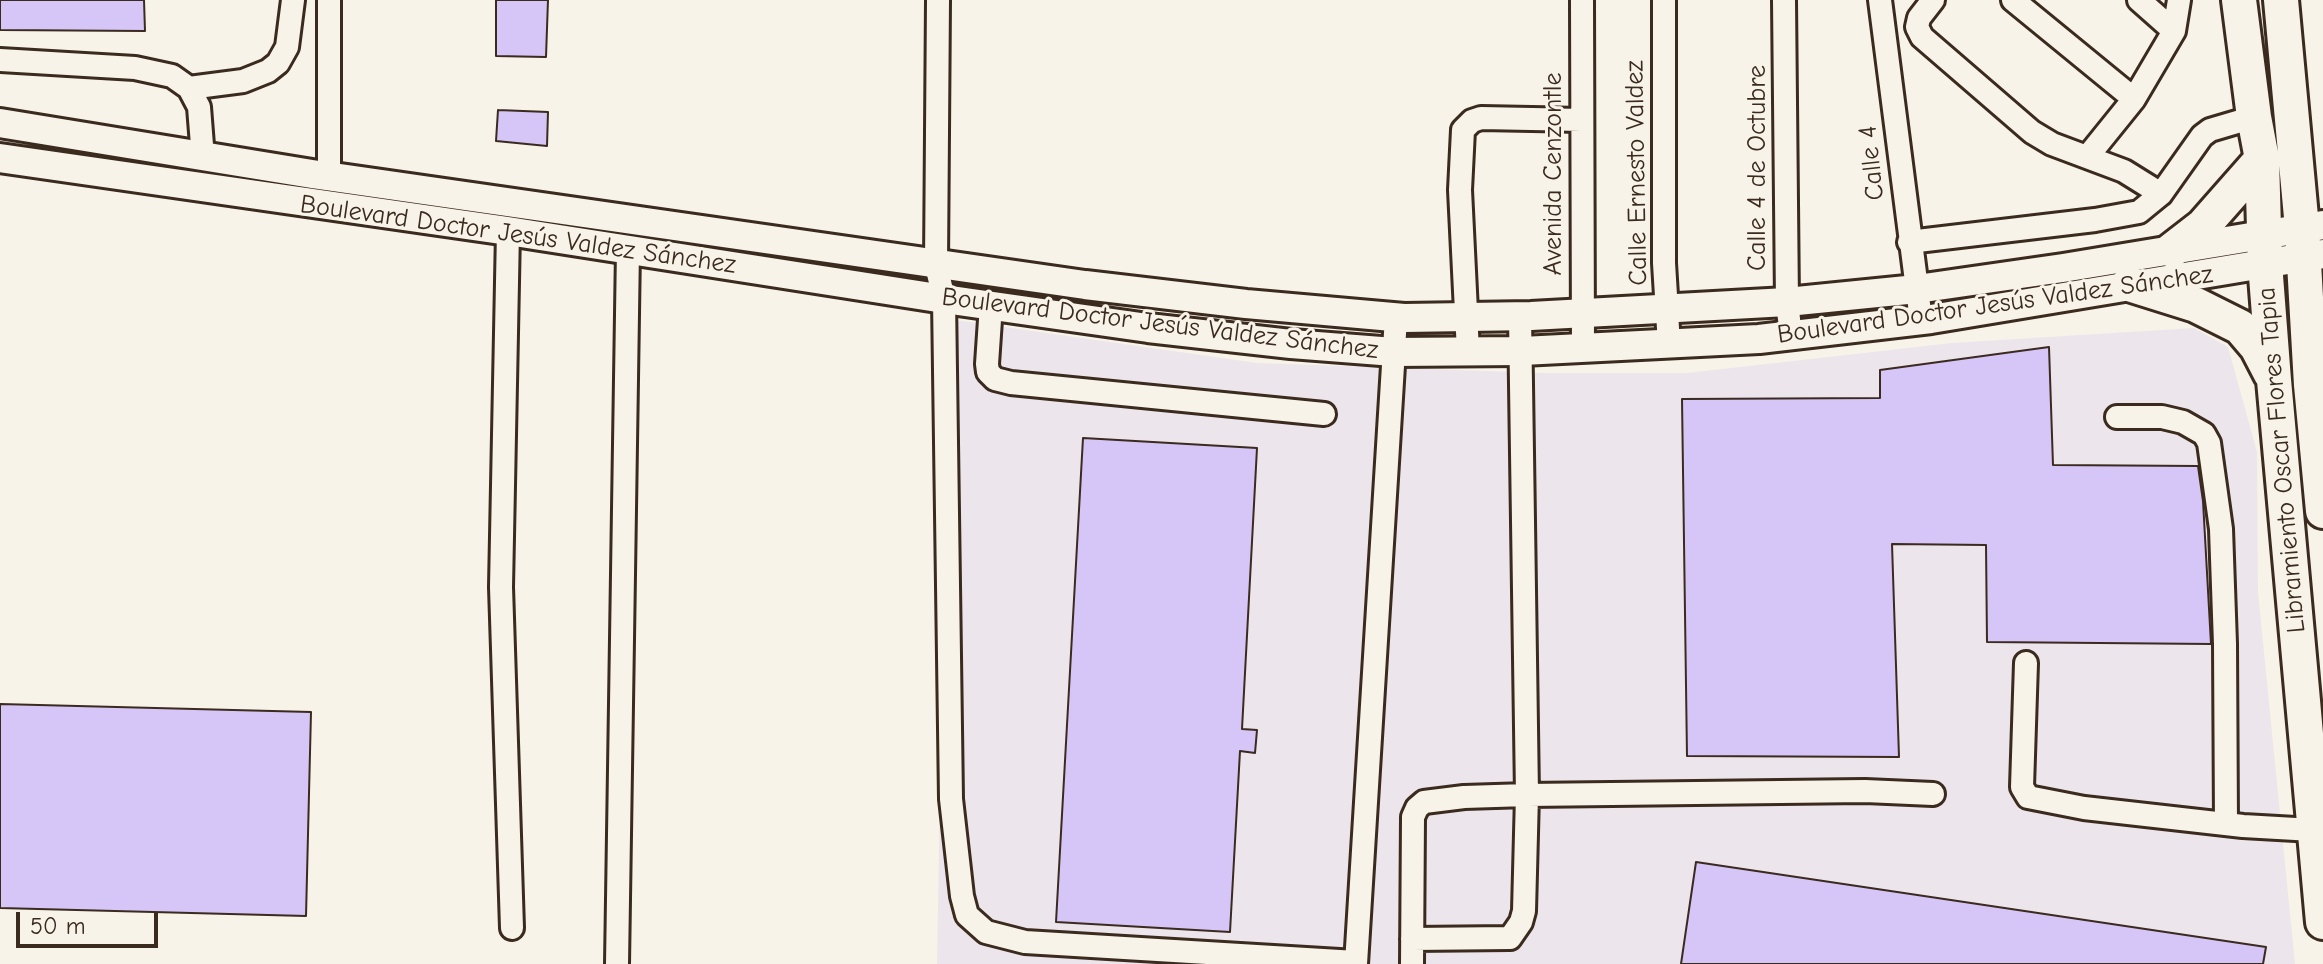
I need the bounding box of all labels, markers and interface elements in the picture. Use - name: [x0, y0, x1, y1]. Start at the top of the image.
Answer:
- street label: Calle Ernesto Valdez: [1619, 60, 1655, 286]
- street label: Calle 4 de Octubre: [1742, 65, 1774, 271]
- street label: Avenida Cenzontle: [1538, 73, 1570, 275]
- street label: Calle 4: [1853, 124, 1891, 202]
- street label: Boulevard Doctor Jesús Valdez Sánchez: [298, 189, 738, 281]
- street label: Boulevard Doctor Jesús Valdez Sánchez: [1775, 259, 2215, 351]
- street label: Boulevard Doctor Jesús Valdez Sánchez: [940, 282, 1380, 366]
- street label: Libramiento Oscar Flores Tapia: [2251, 286, 2313, 634]
- scale bar: [20, 896, 162, 946]
- text: 50 m: [30, 912, 86, 940]

